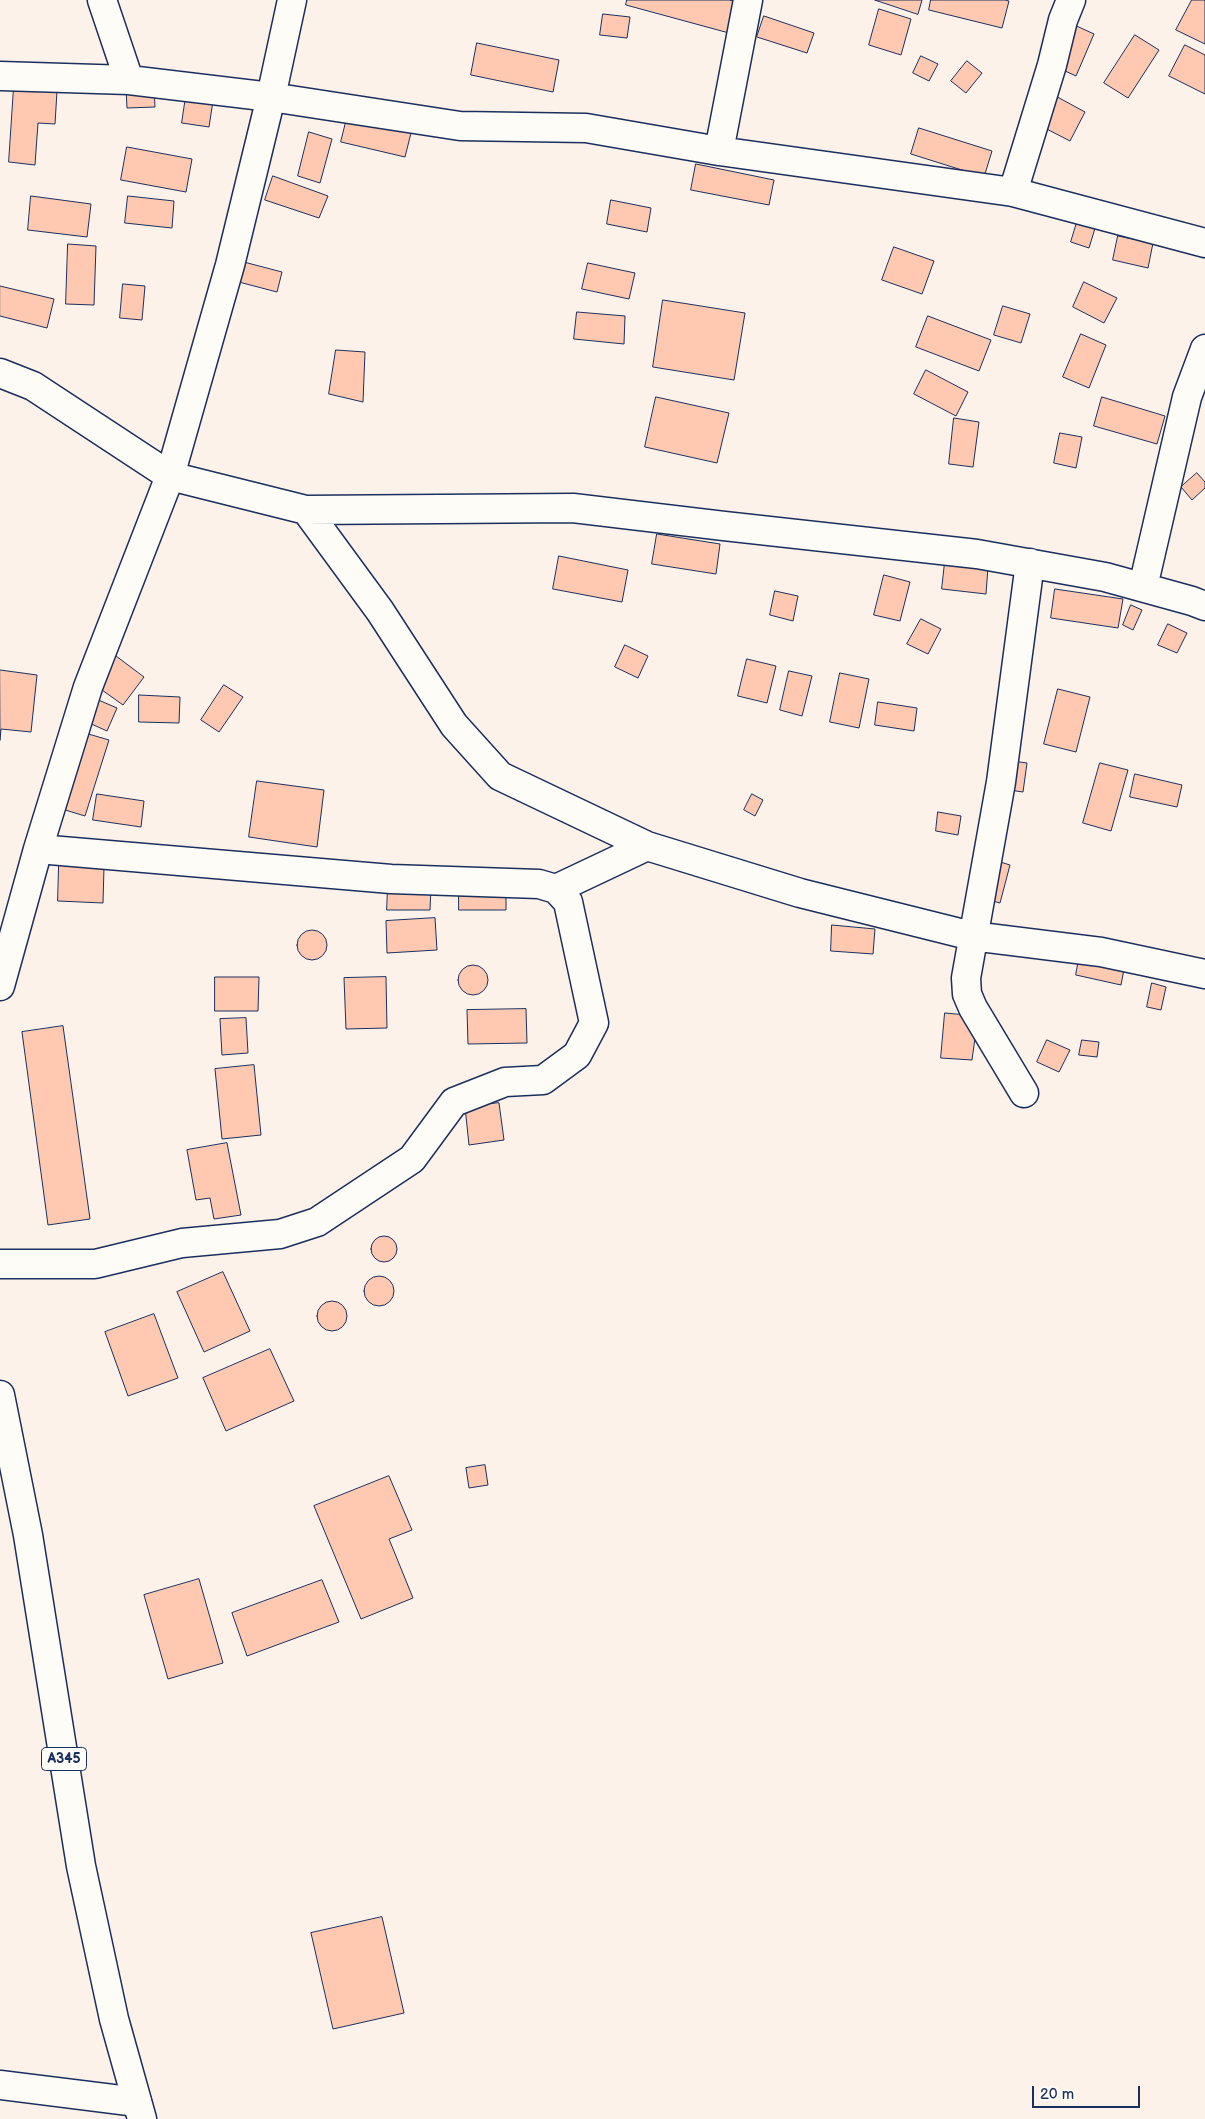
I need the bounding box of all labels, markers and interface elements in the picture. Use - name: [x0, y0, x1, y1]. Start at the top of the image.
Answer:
- road number: A345: [42, 1748, 86, 1770]
- scale bar: [1035, 2076, 1142, 2108]
- text: 20 m: [1040, 2085, 1074, 2104]

